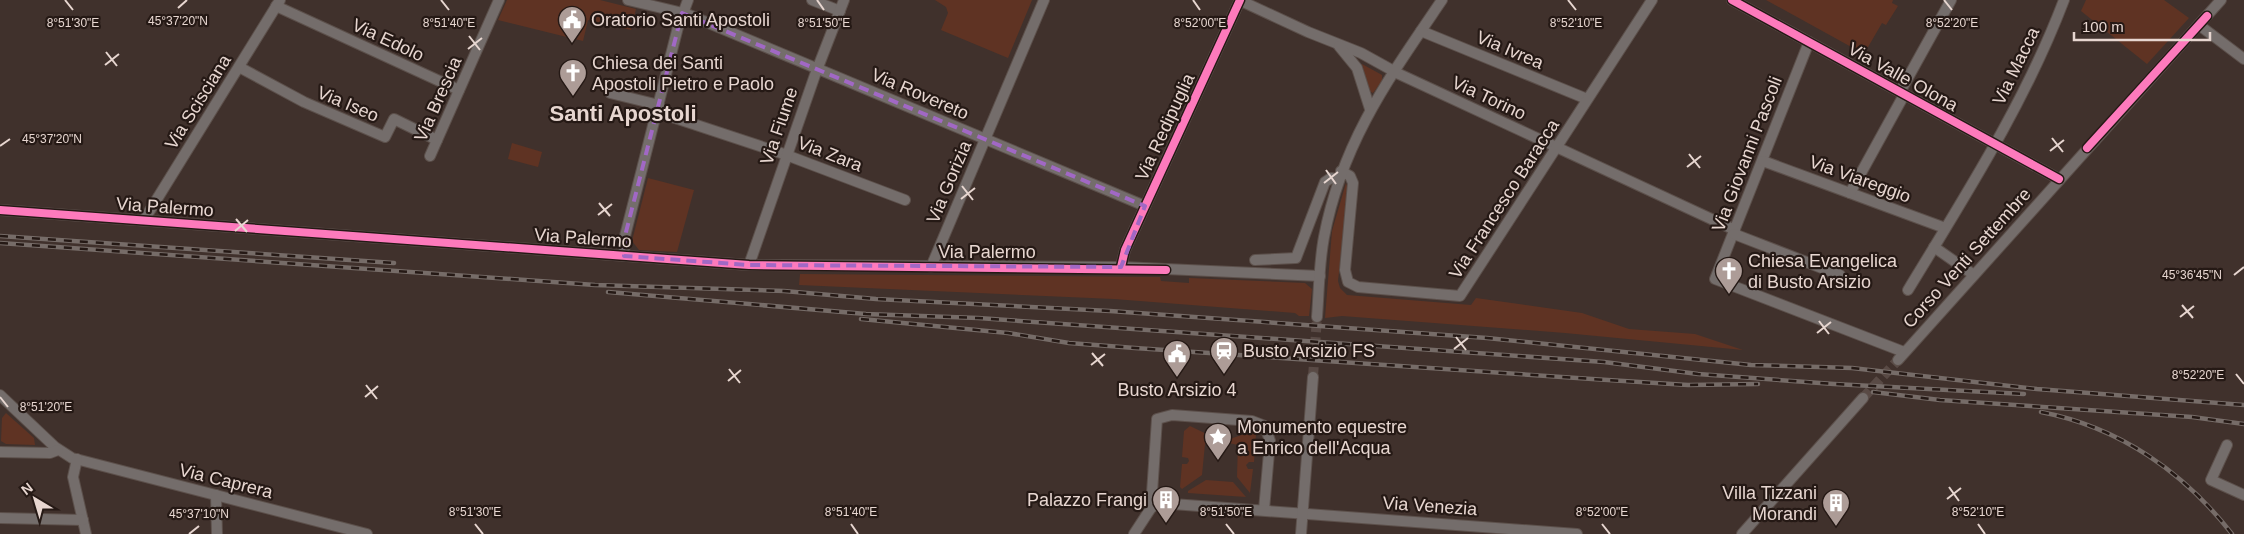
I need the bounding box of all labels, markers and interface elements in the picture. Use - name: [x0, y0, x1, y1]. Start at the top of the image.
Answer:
- public building icon: Oratorio Santi Apostoli: [557, 5, 587, 44]
- place label: Oratorio Santi Apostoli: [591, 10, 770, 30]
- scale bar: [2074, 10, 2210, 42]
- text: 45°37'20"N: [148, 14, 208, 28]
- street label: Via Edolo: [349, 15, 427, 65]
- text: 8°51'30"E: [47, 16, 99, 30]
- text: 8°51'40"E: [423, 16, 475, 30]
- text: 8°51'50"E: [798, 16, 850, 30]
- text: 8°52'00"E: [1174, 16, 1226, 30]
- text: 8°52'10"E: [1550, 16, 1602, 30]
- text: 8°52'20"E: [1926, 16, 1978, 30]
- text: 100 m: [2082, 18, 2124, 35]
- street label: Via Macca: [1989, 23, 2044, 108]
- street label: Via Ivrea: [1474, 27, 1547, 73]
- street label: Via Valle Olona: [1845, 39, 1962, 116]
- street label: Via Scisciana: [161, 50, 236, 153]
- street label: Via Brescia: [410, 53, 466, 145]
- place label: Chiesa dei Santi Apostoli Pietro e Paolo: [592, 53, 774, 94]
- church icon: Chiesa dei Santi Apostoli Pietro e Paolo: [558, 58, 588, 97]
- street label: Via Rovereto: [868, 65, 972, 123]
- street label: Via Redipuglia: [1131, 69, 1199, 184]
- street label: Via Torino: [1449, 72, 1529, 124]
- street label: Via Giovanni Pascoli: [1708, 74, 1786, 234]
- street label: Via Iseo: [314, 82, 382, 126]
- street label: Via Fiume: [756, 85, 802, 167]
- district label: Santi Apostoli: [549, 101, 697, 126]
- street label: Via Francesco Baracca: [1445, 115, 1564, 282]
- text: 45°37'20"N: [22, 132, 82, 146]
- street label: Via Zara: [795, 133, 866, 176]
- street label: Via Gorizia: [923, 137, 976, 226]
- street label: Via Viareggio: [1807, 151, 1913, 207]
- street label: Corso Venti Settembre: [1899, 184, 2035, 332]
- street label: Via Palermo: [116, 194, 214, 220]
- street label: Via Palermo: [534, 225, 632, 251]
- street label: Via Palermo: [938, 242, 1036, 262]
- place label: Chiesa Evangelica di Busto Arsizio: [1748, 251, 1898, 292]
- church icon: Chiesa Evangelica di Busto Arsizio: [1714, 256, 1744, 295]
- text: 45°36'45"N: [2162, 268, 2222, 282]
- station icon: Busto Arsizio FS: [1209, 336, 1239, 375]
- public building icon: Busto Arsizio 4: [1162, 339, 1192, 378]
- place label: Busto Arsizio FS: [1243, 341, 1375, 361]
- text: 8°52'20"E: [2172, 368, 2224, 382]
- place label: Busto Arsizio 4: [1117, 380, 1237, 400]
- text: 8°51'20"E: [20, 400, 72, 414]
- place label: Monumento equestre a Enrico dell'Acqua: [1237, 417, 1407, 458]
- place icon: Monumento equestre a Enrico dell'Acqua: [1203, 422, 1233, 461]
- street label: Via Caprera: [177, 460, 276, 503]
- north arrow: [10, 474, 60, 524]
- text: N: [18, 479, 36, 498]
- place label: Villa Tizzani Morandi: [1722, 483, 1817, 524]
- building icon: Palazzo Frangi: [1151, 485, 1181, 524]
- building icon: Villa Tizzani Morandi: [1821, 488, 1851, 527]
- place label: Palazzo Frangi: [1027, 490, 1147, 510]
- street label: Via Venezia: [1382, 493, 1479, 519]
- text: 8°51'30"E: [449, 505, 501, 519]
- text: 8°51'40"E: [825, 505, 877, 519]
- text: 8°51'50"E: [1200, 505, 1252, 519]
- text: 8°52'00"E: [1576, 505, 1628, 519]
- text: 8°52'10"E: [1952, 505, 2004, 519]
- text: 45°37'10"N: [169, 507, 229, 521]

